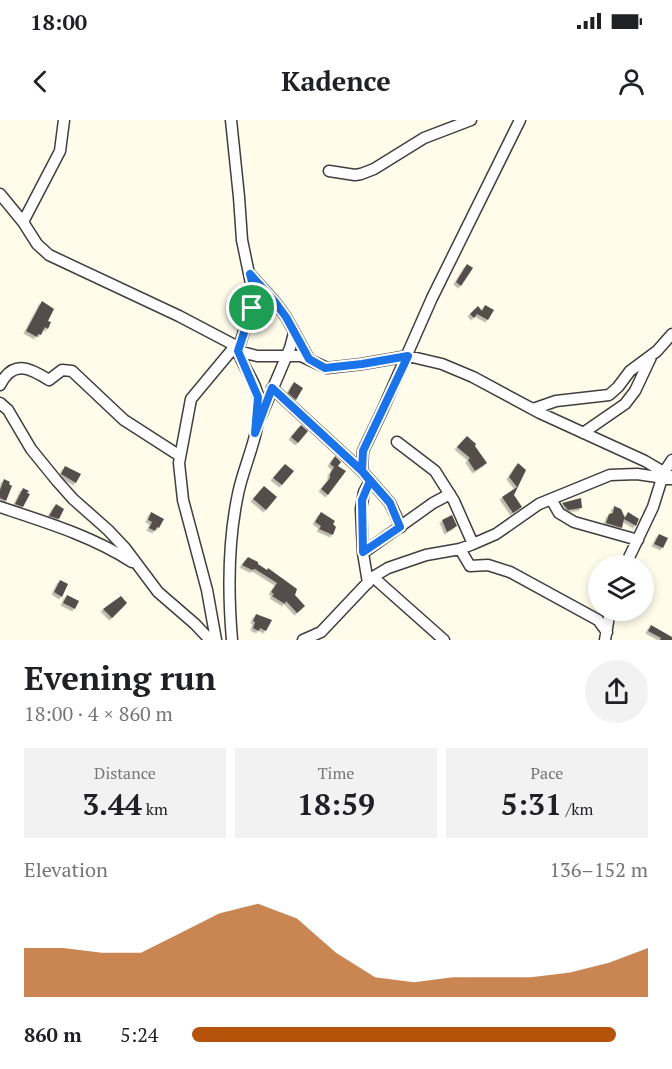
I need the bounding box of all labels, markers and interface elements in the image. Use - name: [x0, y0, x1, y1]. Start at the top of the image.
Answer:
- text: 18:00: [30, 7, 87, 36]
- text: Kadence: [281, 63, 391, 99]
- icon: back: [24, 65, 57, 98]
- icon: person: [615, 65, 648, 98]
- pin: [226, 282, 277, 333]
- icon: arrive: [235, 291, 268, 324]
- map controls: [588, 555, 654, 621]
- button: layers: [588, 555, 654, 621]
- text: Evening run: [24, 656, 216, 699]
- button: share: [585, 660, 648, 723]
- text: 18:00 · 4 × 860 m: [24, 700, 173, 727]
- text: Distance: [94, 762, 156, 784]
- text: Time: [318, 762, 354, 784]
- text: Pace: [531, 762, 563, 784]
- text: 3.44: [82, 784, 142, 824]
- text: 18:59: [297, 784, 375, 824]
- text: 5:31: [501, 784, 562, 824]
- text: km: [142, 798, 168, 820]
- text: /km: [562, 798, 593, 820]
- text: Elevation: [24, 856, 108, 883]
- text: 136–152 m: [549, 856, 648, 883]
- text: 860 m: [24, 1021, 82, 1048]
- text: 5:24: [120, 1021, 159, 1048]

